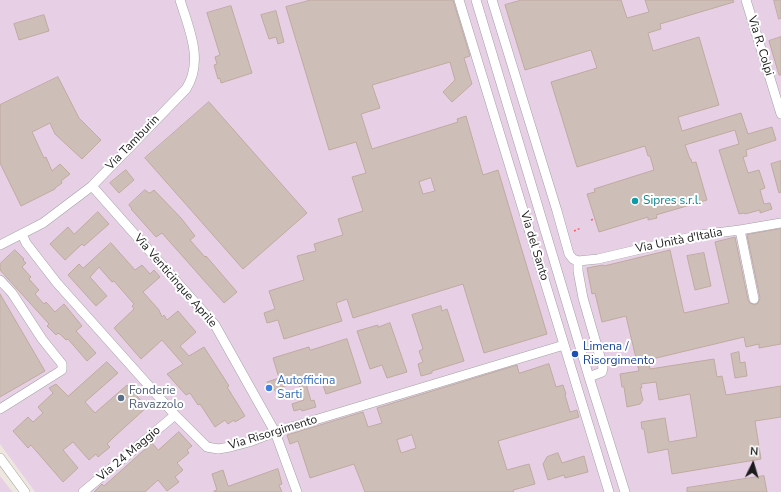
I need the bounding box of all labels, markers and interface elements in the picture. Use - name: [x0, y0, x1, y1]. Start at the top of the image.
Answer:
- street label: Via R. Colpi: [744, 14, 776, 78]
- street label: Via Tamburin: [103, 112, 163, 174]
- place label: Sipres s.r.l.: [643, 194, 701, 208]
- marker: Sipres s.r.l.: [630, 196, 640, 206]
- street label: Via del Santo: [517, 210, 551, 282]
- street label: Via Unità d'Italia: [634, 225, 724, 257]
- street label: Via Venticinque Aprile: [130, 231, 220, 331]
- place label: Limena / Risorgimento: [583, 340, 655, 368]
- marker: Limena / Risorgimento: [570, 349, 580, 359]
- place label: Autofficina Sarti: [277, 374, 335, 402]
- marker: Autofficina Sarti: [264, 383, 274, 393]
- place label: Fonderie Ravazzolo: [129, 384, 184, 412]
- marker: Fonderie Ravazzolo: [116, 393, 126, 403]
- street label: Via Risorgimento: [227, 413, 319, 453]
- street label: Via 24 Maggio: [94, 423, 164, 485]
- north arrow: [733, 444, 773, 484]
- text: N: [749, 444, 759, 459]

